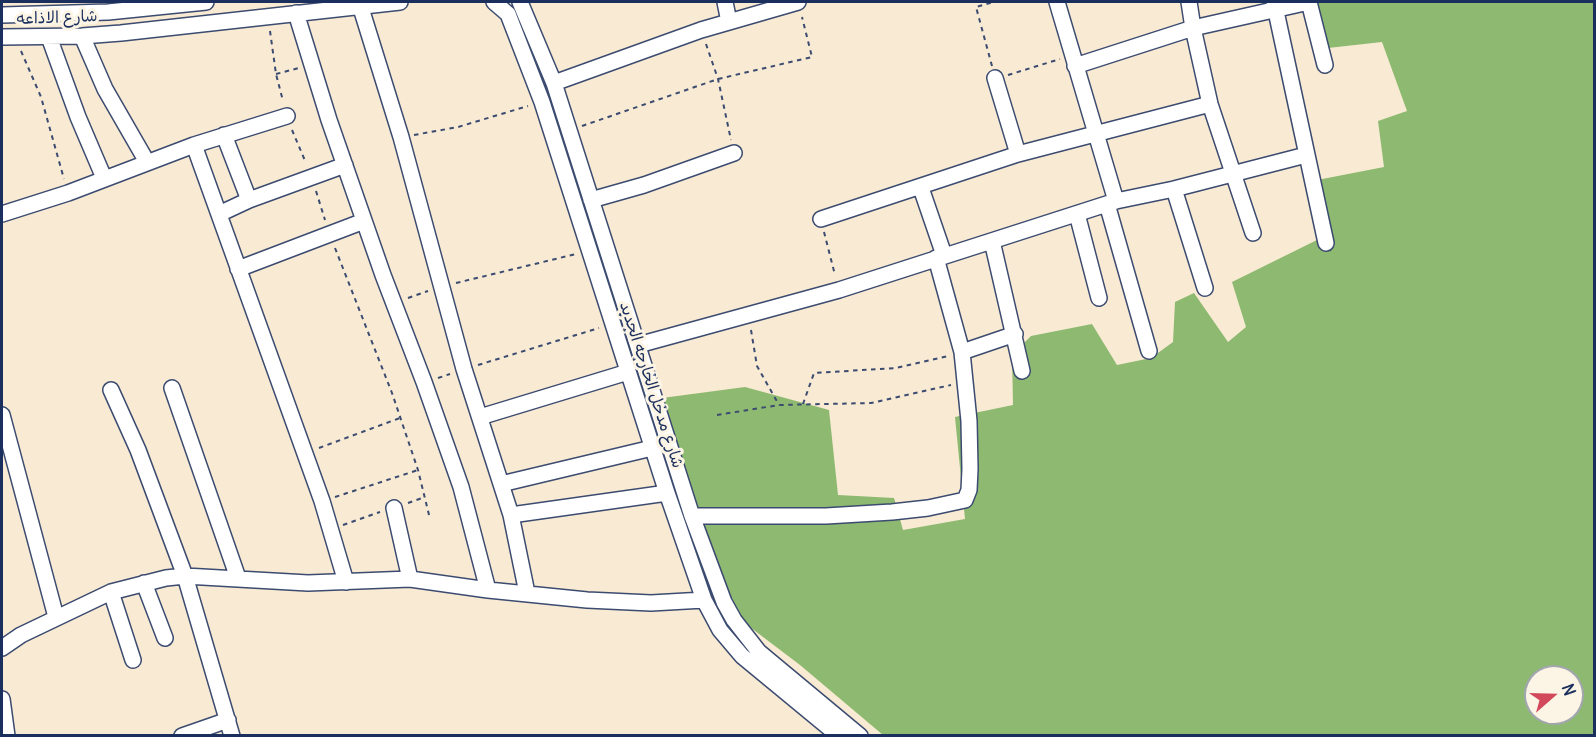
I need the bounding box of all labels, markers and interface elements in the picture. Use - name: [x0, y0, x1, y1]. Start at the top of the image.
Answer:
- street label: شارع الاذاعه: [16, 7, 98, 29]
- street label: شارع مدخل الخارجه الجديد: [615, 299, 687, 471]
- north arrow: [1524, 665, 1584, 725]
- text: N: [1558, 681, 1580, 698]

